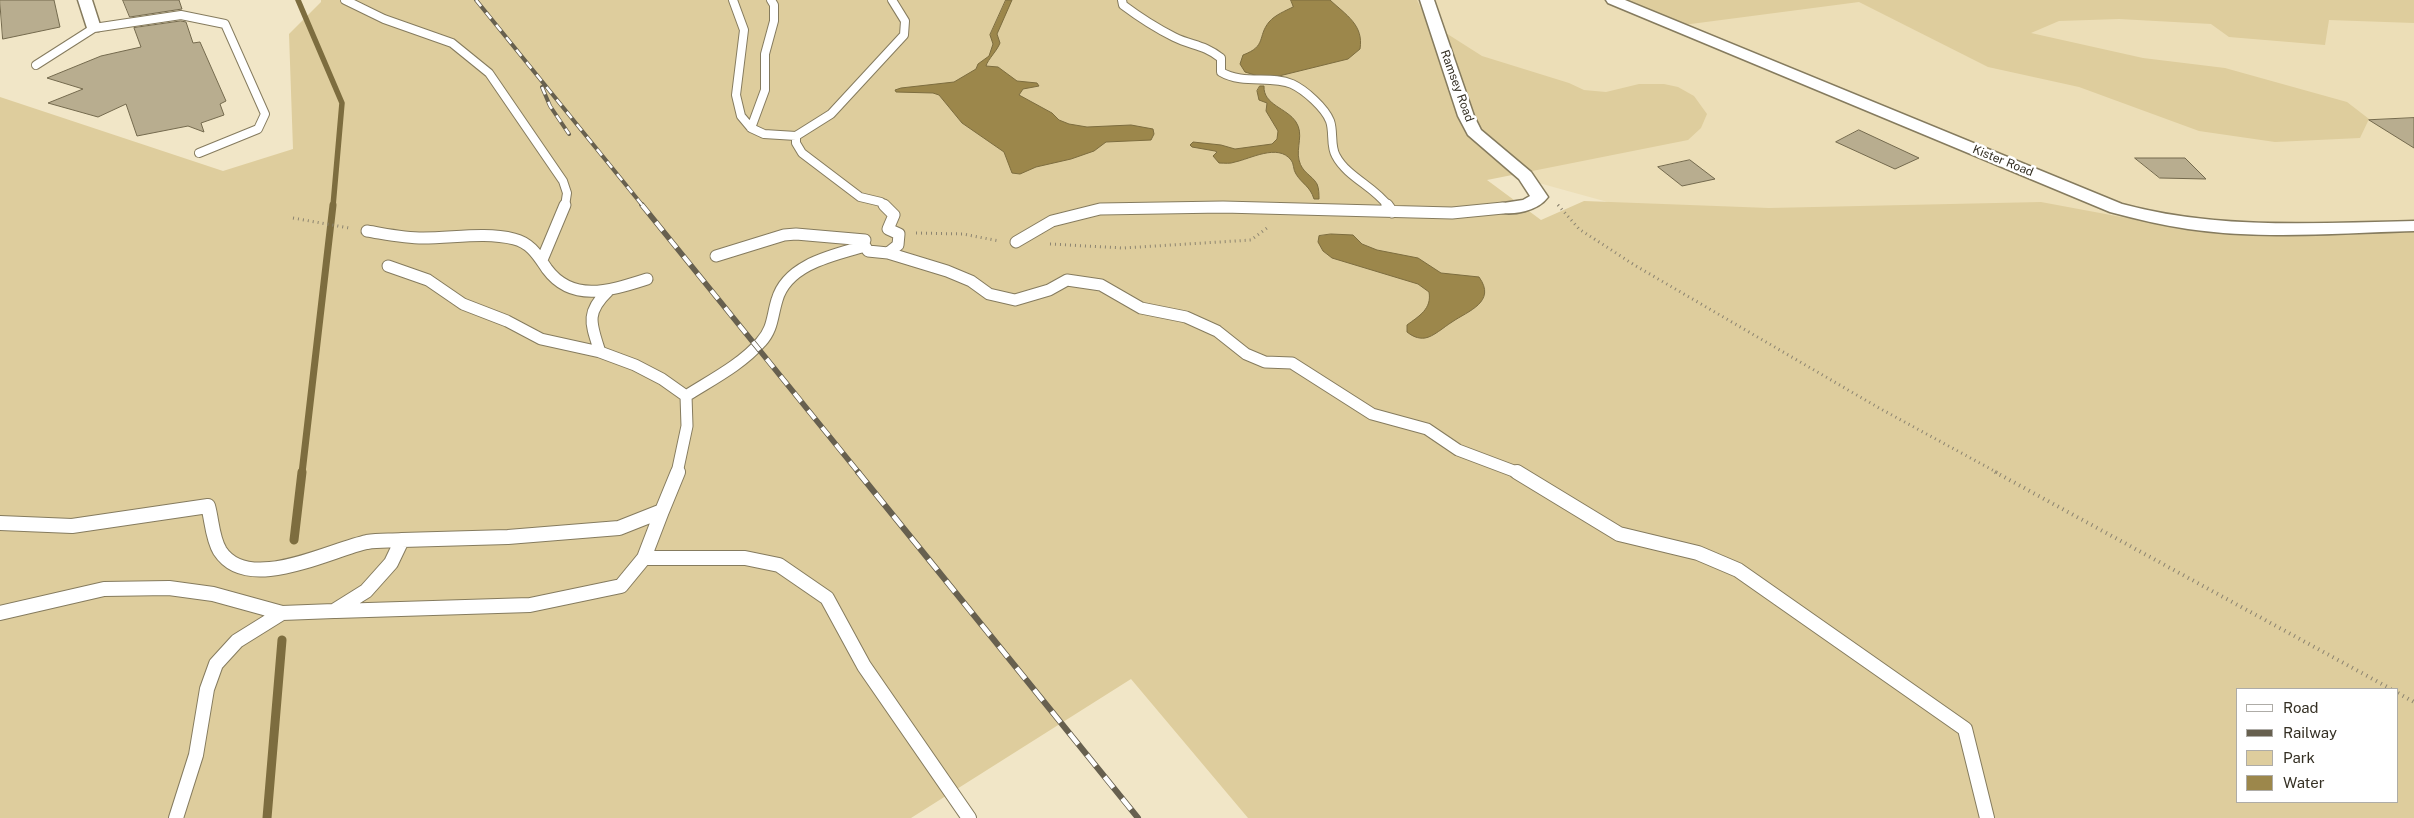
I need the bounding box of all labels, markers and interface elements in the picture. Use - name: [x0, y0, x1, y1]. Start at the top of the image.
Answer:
- street label: Ramsey Road: [1437, 48, 1477, 124]
- street label: Kister Road: [1970, 142, 2036, 180]
- legend: [2236, 688, 2399, 803]
- text: Road: [2283, 699, 2319, 716]
- text: Railway: [2283, 724, 2337, 741]
- text: Park: [2283, 749, 2315, 766]
- text: Water: [2283, 774, 2325, 791]

